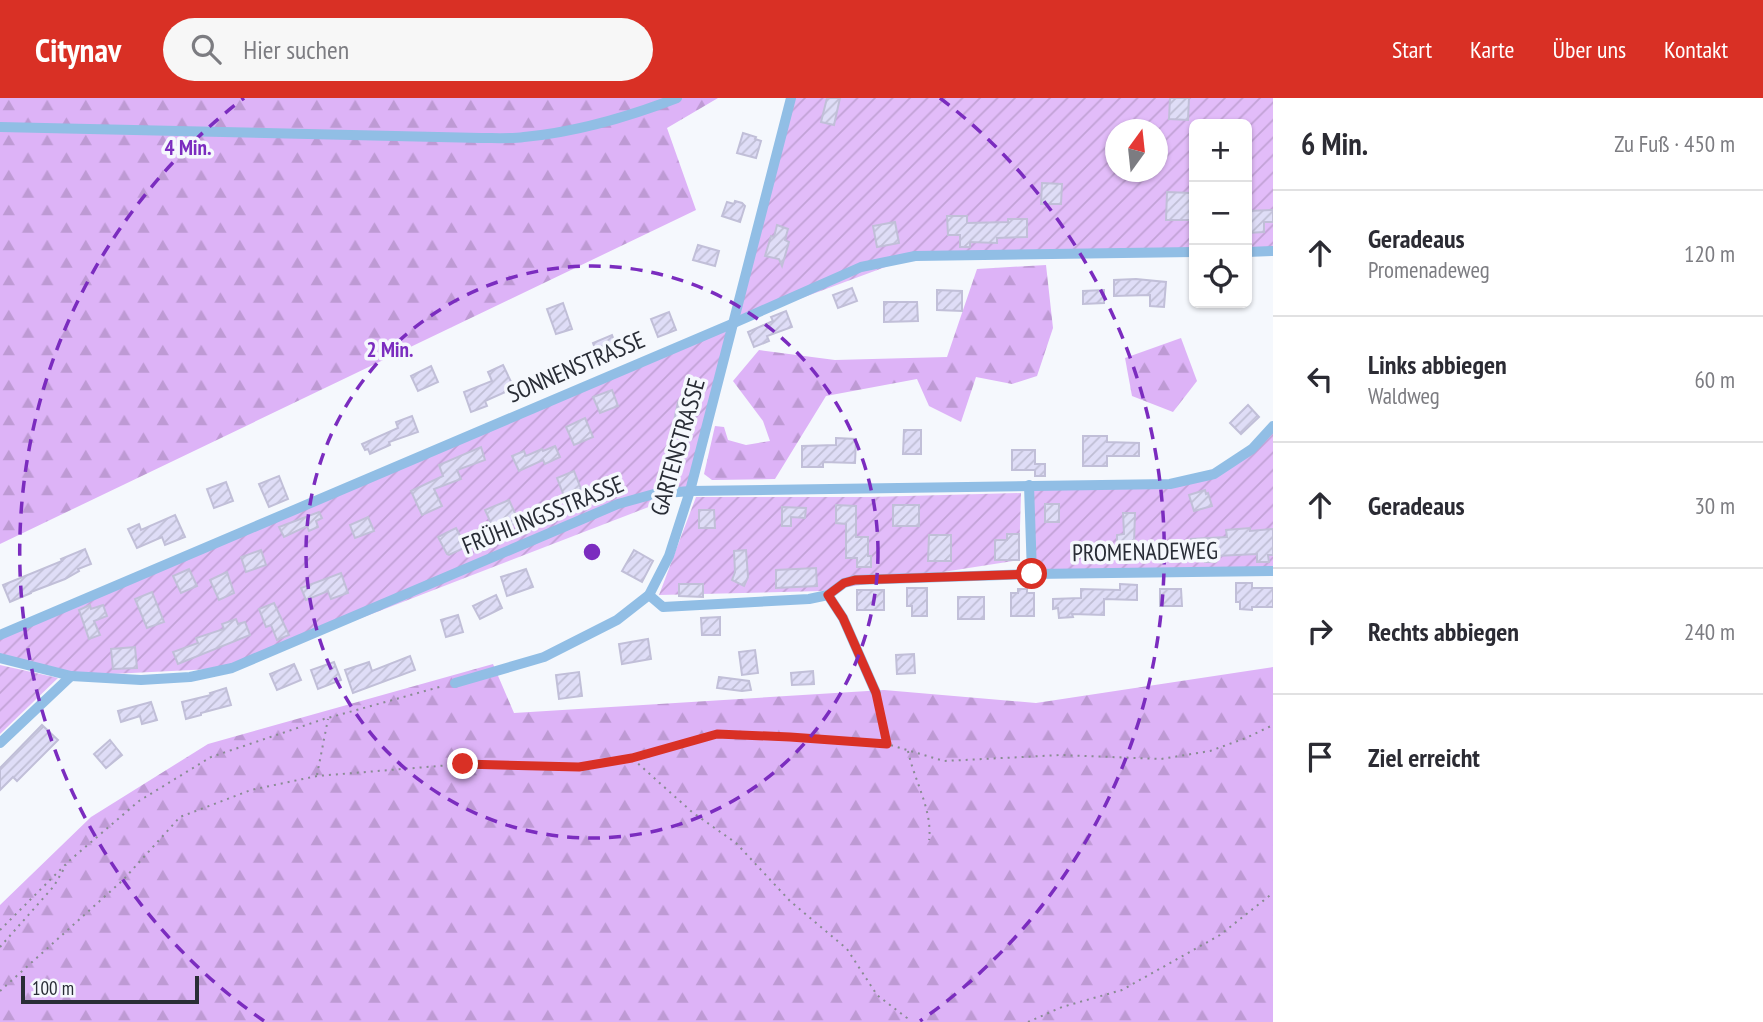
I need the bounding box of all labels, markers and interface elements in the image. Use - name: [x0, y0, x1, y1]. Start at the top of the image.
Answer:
- search box: [163, 18, 653, 81]
- text: Citynav: [35, 28, 121, 71]
- icon: search: [187, 30, 225, 68]
- text: Hier suchen: [243, 33, 349, 66]
- text: Start: [1392, 34, 1432, 65]
- text: Karte: [1470, 34, 1515, 65]
- text: Über uns: [1553, 34, 1626, 65]
- text: Kontakt: [1664, 34, 1728, 65]
- north arrow: [1105, 119, 1168, 182]
- map controls: [1189, 119, 1252, 308]
- button: +: [1189, 119, 1252, 182]
- text: 6 Min.: [1301, 124, 1368, 163]
- text: Zu Fuß · 450 m: [1614, 129, 1735, 158]
- text: 4 Min.: [165, 134, 211, 161]
- button: −: [1189, 182, 1252, 245]
- text: Geradeaus: [1368, 222, 1465, 255]
- icon: ahead: [1301, 234, 1339, 272]
- text: 120 m: [1684, 239, 1735, 268]
- button: locate: [1189, 245, 1252, 308]
- text: Promenadeweg: [1368, 255, 1490, 284]
- street label: SONNENSTRASSE: [502, 324, 649, 409]
- text: 2 Min.: [367, 336, 413, 363]
- text: Links abbiegen: [1368, 348, 1507, 381]
- icon: left: [1301, 360, 1339, 398]
- text: 60 m: [1694, 365, 1735, 394]
- street label: GARTENSTRASSE: [643, 375, 712, 519]
- text: Waldweg: [1368, 381, 1440, 410]
- street label: FRÜHLINGSSTRASSE: [457, 468, 628, 561]
- icon: ahead: [1301, 486, 1339, 524]
- text: Geradeaus: [1368, 489, 1465, 522]
- text: 30 m: [1694, 491, 1735, 520]
- street label: PROMENADEWEG: [1072, 535, 1218, 568]
- centre of rings: [580, 540, 604, 564]
- route start: [1016, 558, 1047, 589]
- icon: right: [1301, 612, 1339, 650]
- text: Rechts abbiegen: [1368, 615, 1519, 648]
- text: 240 m: [1684, 617, 1735, 646]
- icon: arrive: [1301, 738, 1339, 776]
- text: Ziel erreicht: [1368, 741, 1480, 774]
- route end: [447, 748, 478, 779]
- scale bar: [21, 973, 200, 1005]
- text: 100 m: [32, 976, 74, 1000]

